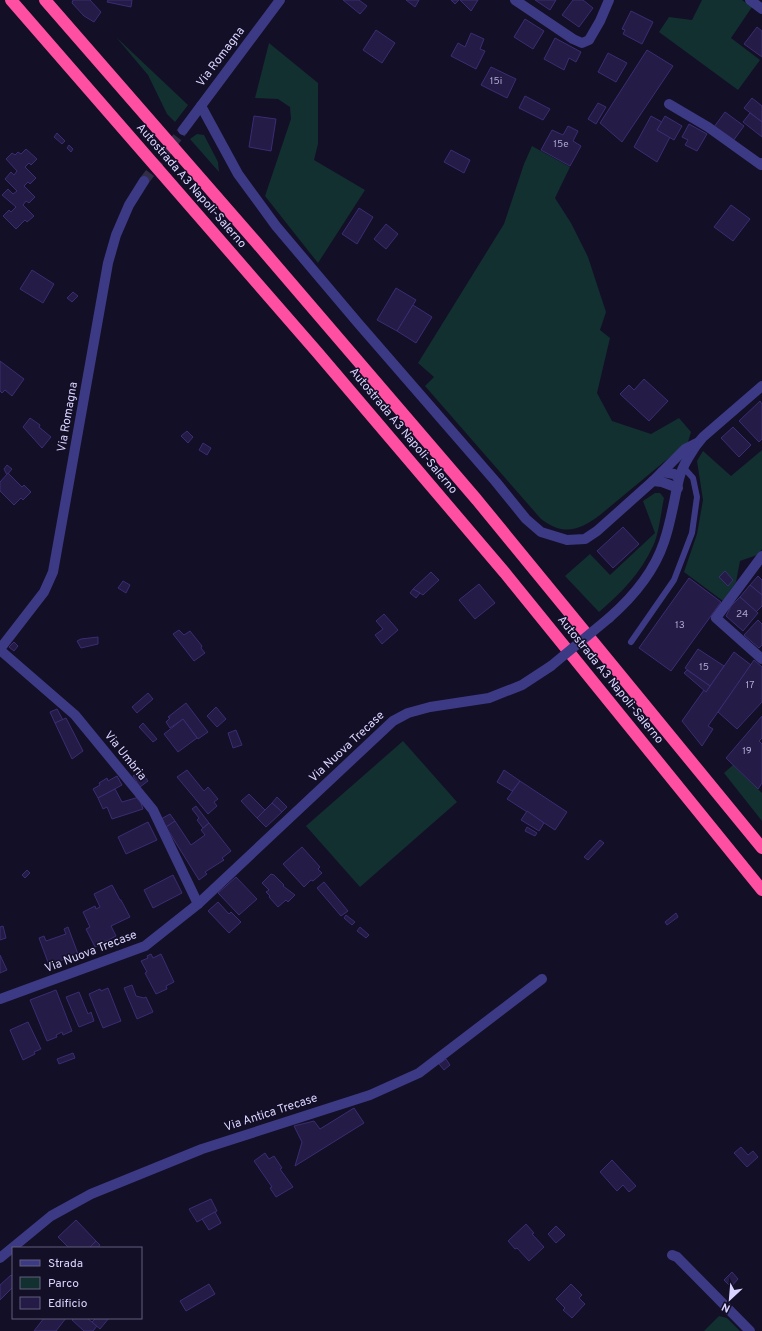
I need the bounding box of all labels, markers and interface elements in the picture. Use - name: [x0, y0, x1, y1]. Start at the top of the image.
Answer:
- street label: Via Romagna: [193, 24, 249, 90]
- house number: 15i: [490, 75, 502, 88]
- street label: Autostrada A3 Napoli-Salerno: [132, 120, 250, 252]
- house number: 15e: [553, 138, 569, 151]
- street label: Autostrada A3 Napoli-Salerno: [345, 364, 461, 498]
- street label: Via Romagna: [54, 381, 82, 453]
- house number: 24: [736, 608, 748, 621]
- street label: Autostrada A3 Napoli-Salerno: [553, 613, 667, 748]
- house number: 13: [675, 619, 685, 632]
- house number: 15: [699, 661, 709, 674]
- house number: 17: [746, 679, 754, 692]
- street label: Via Nuova Trecase: [306, 708, 388, 786]
- street label: Via Umbria: [100, 728, 150, 784]
- house number: 19: [742, 745, 752, 758]
- street label: Via Nuova Trecase: [43, 927, 139, 977]
- street label: Via Antica Trecase: [222, 1090, 320, 1136]
- legend: [12, 1247, 142, 1319]
- text: Strada: [48, 1256, 83, 1272]
- text: Parco: [48, 1276, 79, 1292]
- north arrow: [710, 1279, 750, 1319]
- text: Edificio: [48, 1296, 88, 1312]
- text: N: [719, 1299, 733, 1315]

